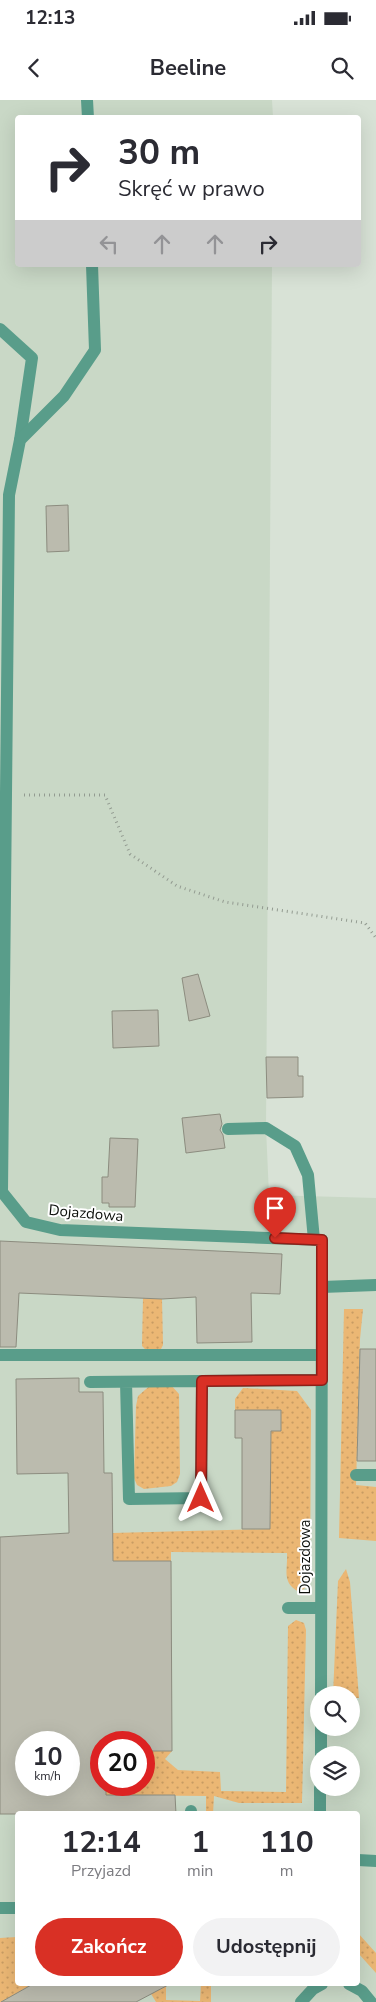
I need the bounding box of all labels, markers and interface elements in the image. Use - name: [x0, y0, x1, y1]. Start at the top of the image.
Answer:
- text: 12:13: [25, 5, 75, 31]
- text: Beeline: [150, 53, 226, 83]
- icon: back: [20, 54, 48, 82]
- icon: search: [328, 54, 356, 82]
- text: 30 m: [118, 129, 200, 176]
- icon: right: [35, 135, 100, 200]
- text: Skręć w prawo: [118, 174, 265, 204]
- icon: left: [95, 230, 123, 258]
- icon: ahead: [148, 230, 176, 258]
- icon: ahead: [201, 230, 229, 258]
- icon: right: [254, 230, 282, 258]
- pin: [254, 1187, 296, 1238]
- icon: arrive: [261, 1194, 289, 1222]
- street label: Dojazdowa: [48, 1200, 124, 1226]
- position arrow: [174, 1471, 226, 1523]
- street label: Dojazdowa: [295, 1519, 315, 1595]
- map controls: [310, 1686, 360, 1796]
- button: search: [310, 1686, 360, 1736]
- speed limit sign: 20: [90, 1731, 155, 1796]
- text: 10: [32, 1740, 63, 1774]
- button: layers: [310, 1746, 360, 1796]
- text: km/h: [34, 1768, 61, 1784]
- text: 12:14: [61, 1822, 141, 1863]
- text: 1: [191, 1822, 209, 1863]
- text: 110: [260, 1822, 314, 1863]
- text: Przyjazd: [71, 1860, 131, 1882]
- text: min: [187, 1860, 213, 1882]
- text: m: [280, 1860, 294, 1882]
- button: Zakończ: [35, 1918, 183, 1976]
- button: Udostępnij: [193, 1918, 340, 1976]

